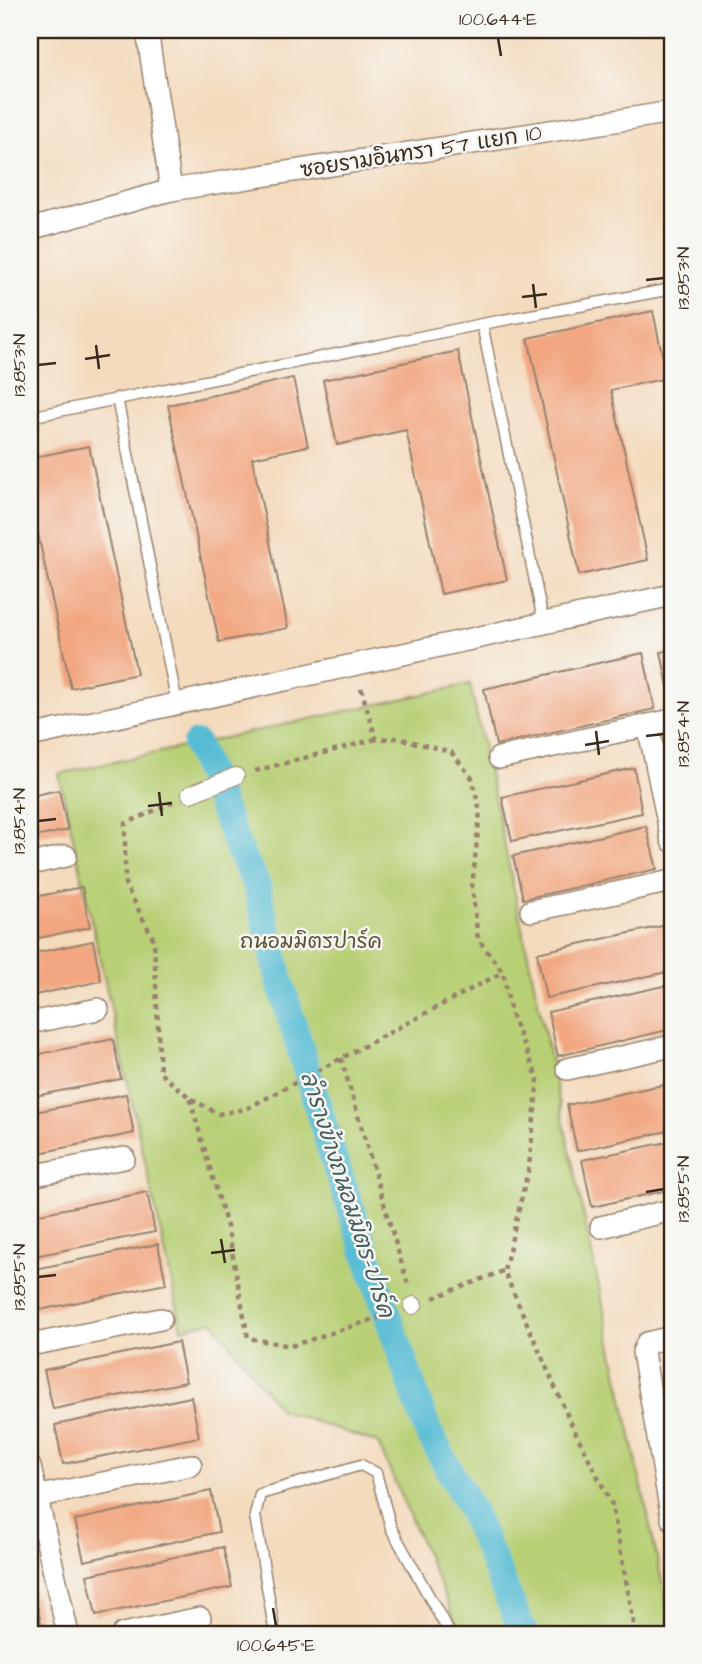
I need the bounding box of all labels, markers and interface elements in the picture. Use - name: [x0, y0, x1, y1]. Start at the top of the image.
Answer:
- text: 100.644°E: [459, 7, 537, 32]
- street label: ซอยรามอินทรา 57 แยก 10: [298, 118, 544, 185]
- text: 13.853°N: [671, 247, 696, 309]
- text: 13.853°N: [7, 334, 32, 396]
- text: 13.854°N: [671, 701, 696, 767]
- text: 13.854°N: [7, 788, 32, 854]
- park label: ถนอมมิตรปาร์ค: [240, 927, 382, 956]
- water label: ลำรางข้างถนอมมิตร-ปาร์ค: [292, 1067, 402, 1323]
- text: 13.855°N: [671, 1156, 696, 1222]
- text: 13.855°N: [7, 1244, 32, 1310]
- text: 100.645°E: [237, 1633, 316, 1658]

